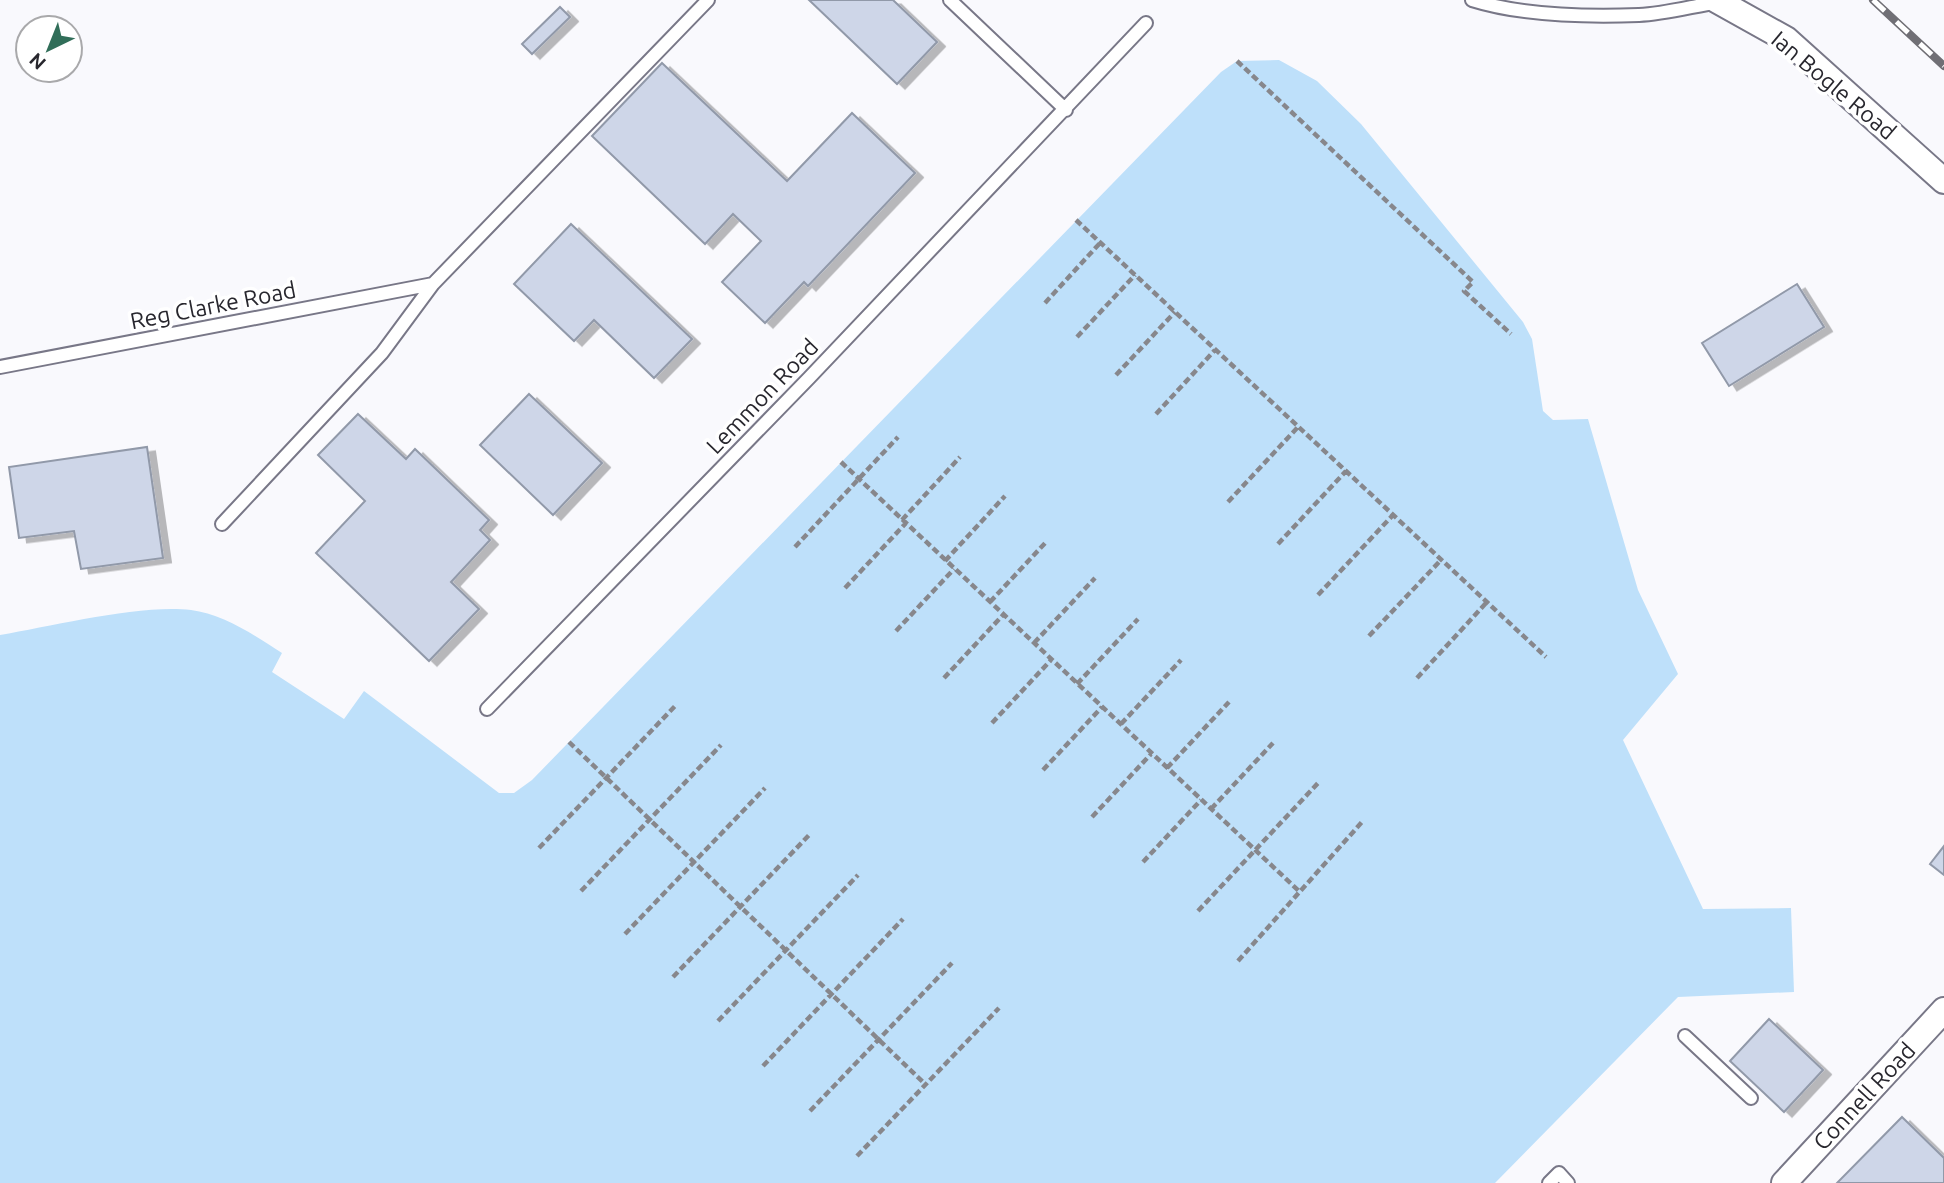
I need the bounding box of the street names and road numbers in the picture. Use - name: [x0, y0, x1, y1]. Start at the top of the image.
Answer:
- street label: Ian Bogle Road: [1767, 26, 1901, 144]
- street label: Reg Clarke Road: [128, 277, 298, 333]
- street label: Lemmon Road: [701, 334, 823, 458]
- street label: Connell Road: [1808, 1037, 1920, 1155]

